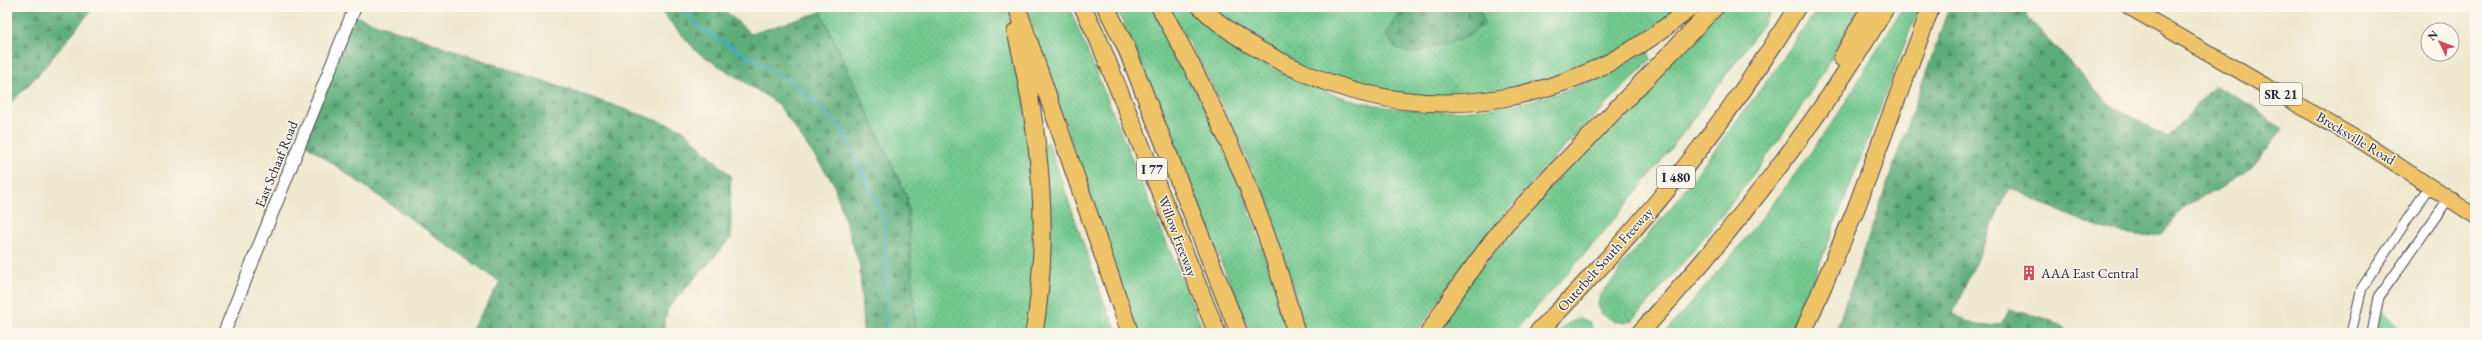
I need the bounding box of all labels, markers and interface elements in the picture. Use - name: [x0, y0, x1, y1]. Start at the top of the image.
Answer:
- north arrow: [2420, 22, 2460, 62]
- text: N: [2425, 27, 2441, 43]
- road number: SR 21: [2260, 83, 2302, 105]
- street label: Brecksville Road: [2313, 107, 2399, 169]
- street label: East Schaaf Road: [250, 117, 302, 210]
- road number: I 77: [1137, 158, 1167, 180]
- road number: I 480: [1657, 166, 1695, 188]
- street label: Willow Freeway: [1154, 193, 1202, 280]
- street label: Outerbelt South Freeway: [1553, 202, 1657, 315]
- building icon: AAA East Central: [2020, 264, 2038, 282]
- place label: AAA East Central: [2040, 264, 2139, 282]

